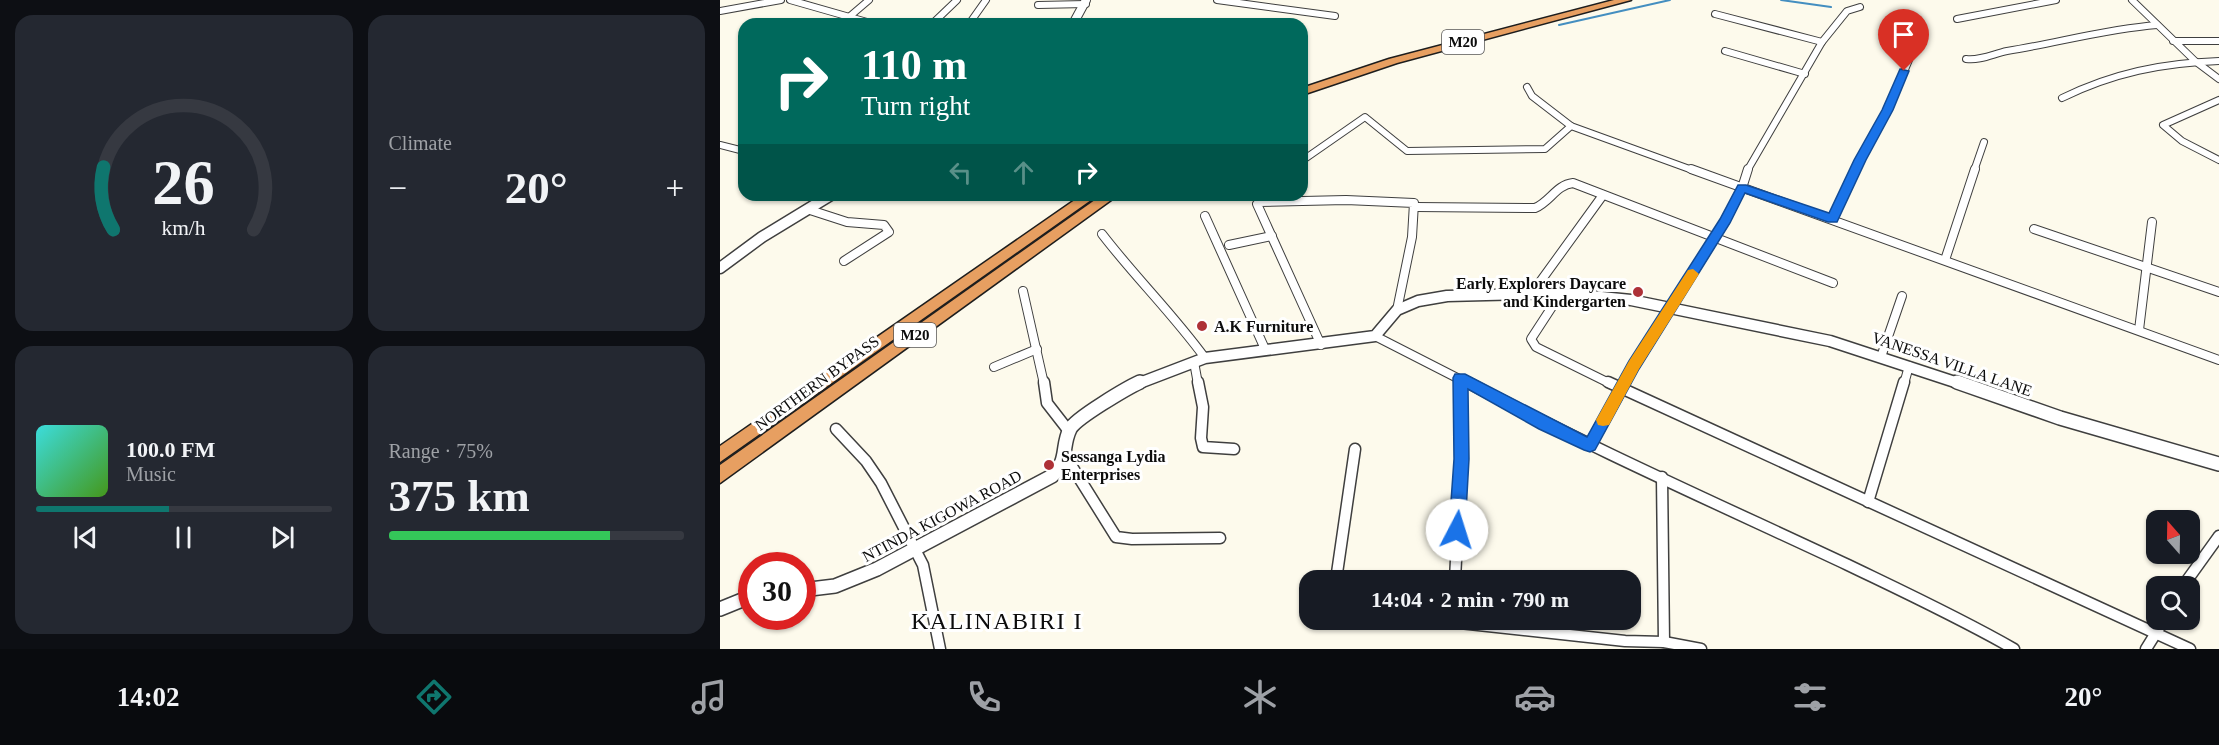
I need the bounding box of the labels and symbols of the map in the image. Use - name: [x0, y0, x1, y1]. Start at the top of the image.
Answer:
- pin: [1878, 9, 1929, 71]
- road number: M20: [1442, 30, 1484, 54]
- place label: Early Explorers Daycare and Kindergarten: [1456, 275, 1626, 311]
- marker: Early Explorers Daycare and Kindergarten: [1631, 285, 1645, 299]
- place label: A.K Furniture: [1214, 318, 1313, 335]
- marker: A.K Furniture: [1195, 319, 1209, 333]
- road number: M20: [894, 323, 936, 347]
- street label: VANESSA VILLA LANE: [1870, 329, 2034, 399]
- street label: NORTHERN BYPASS: [752, 332, 882, 434]
- place label: Sessanga Lydia Enterprises: [1061, 448, 1165, 484]
- marker: Sessanga Lydia Enterprises: [1042, 458, 1056, 472]
- street label: NTINDA KIGOWA ROAD: [860, 467, 1024, 565]
- position arrow: [1425, 498, 1489, 562]
- north arrow: [2146, 510, 2200, 564]
- speed limit sign: 30: [738, 552, 816, 630]
- district label: KALINABIRI I: [911, 608, 1083, 634]

